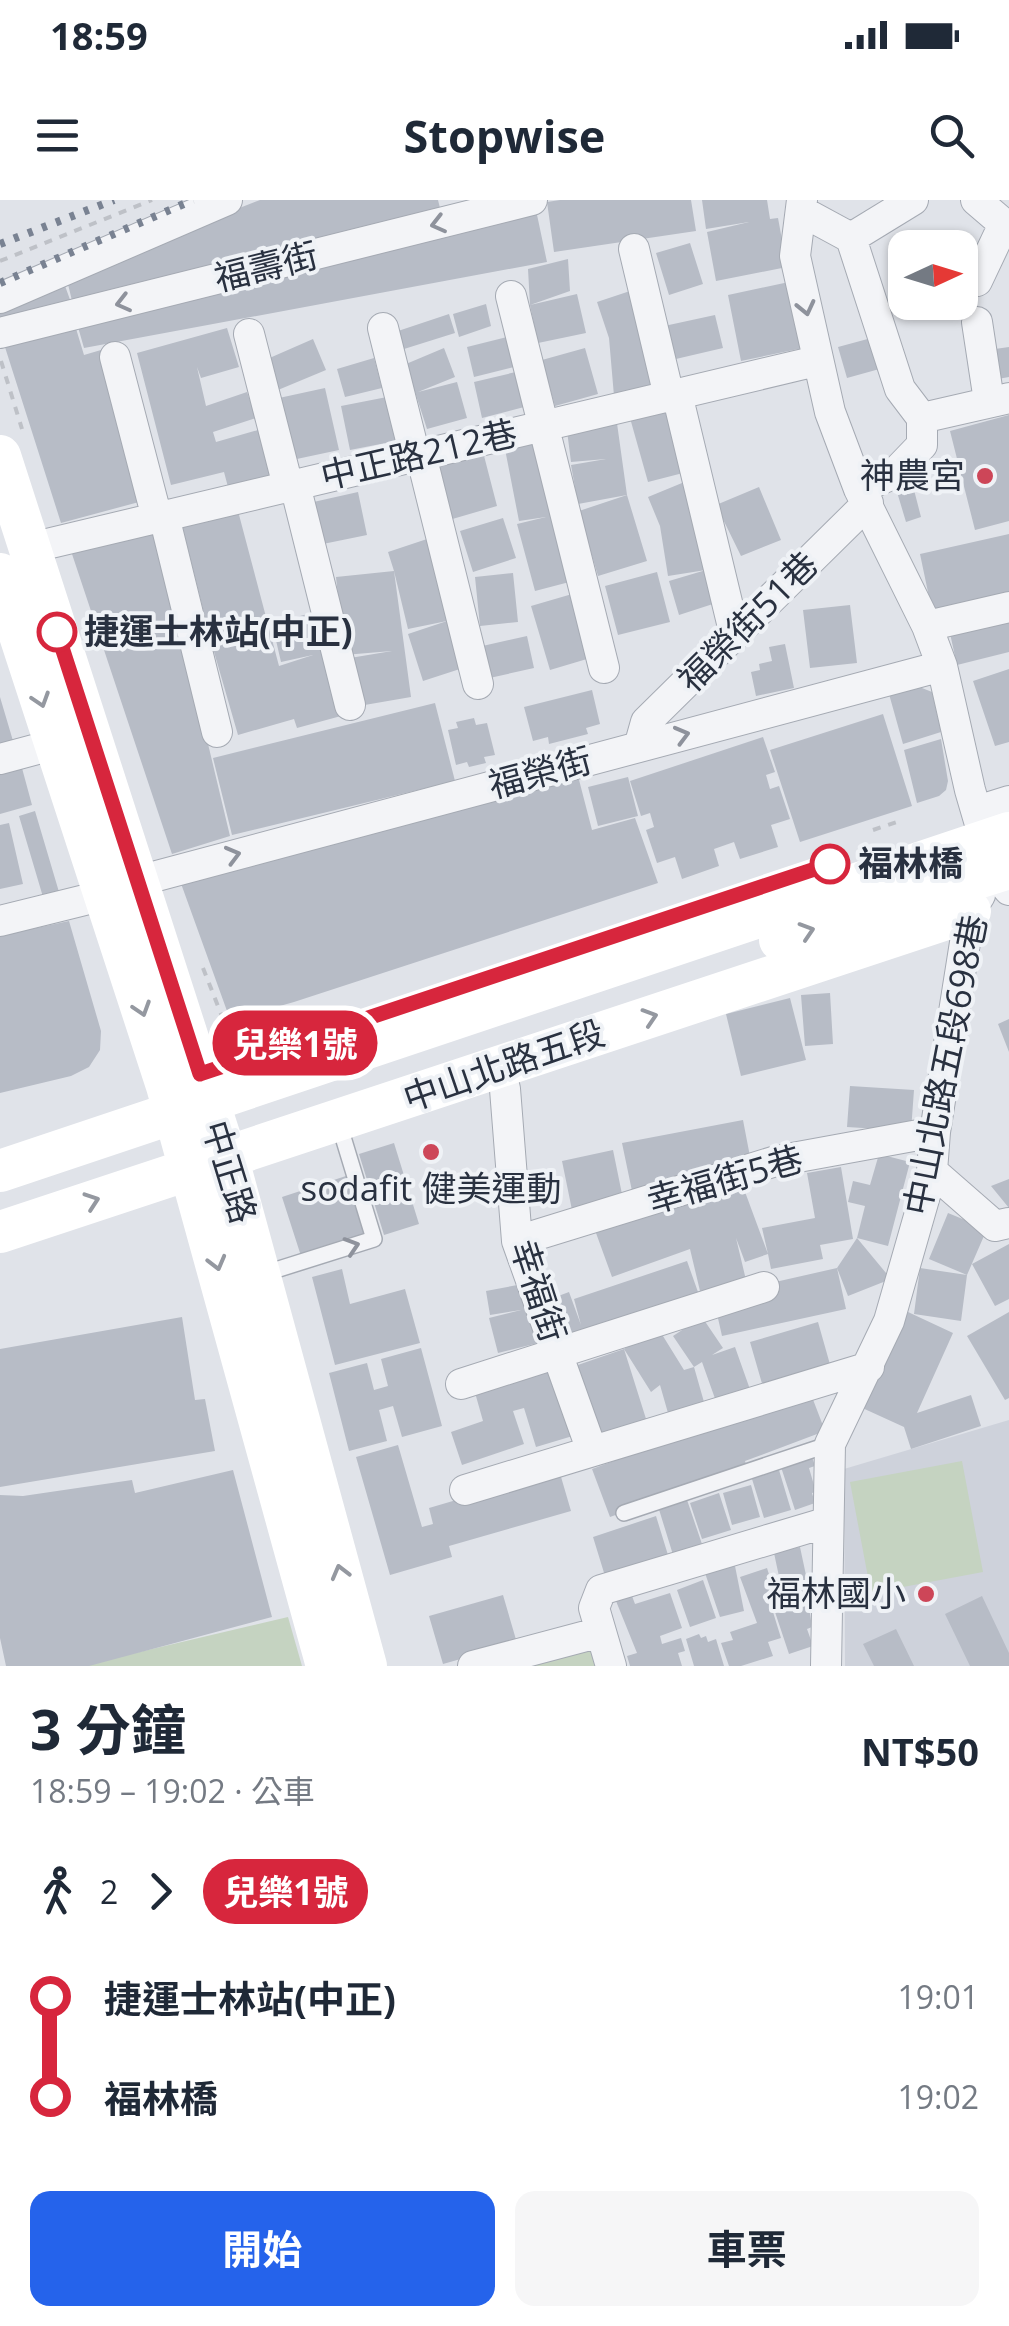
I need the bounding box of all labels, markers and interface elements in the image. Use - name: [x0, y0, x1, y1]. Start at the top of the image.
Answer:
- text: 18:59: [50, 9, 148, 61]
- text: Stopwise: [404, 105, 605, 166]
- icon: menu: [30, 108, 85, 163]
- icon: search: [924, 108, 979, 163]
- one-way arrow: [430, 212, 447, 233]
- street label: 福壽街: [209, 230, 322, 301]
- north arrow: [888, 230, 978, 320]
- map controls: [888, 230, 978, 320]
- one-way arrow: [115, 291, 132, 312]
- one-way arrow: [794, 299, 815, 316]
- street label: 中正路212巷: [316, 408, 521, 499]
- place label: 神農宮: [860, 451, 965, 498]
- marker: 神農宮: [974, 465, 996, 487]
- street label: 福榮街51巷: [667, 541, 827, 701]
- place label: 捷運士林站(中正): [84, 607, 353, 654]
- marker: 捷運士林站(中正): [38, 613, 76, 651]
- one-way arrow: [30, 691, 50, 708]
- one-way arrow: [673, 726, 690, 747]
- street label: 福榮街: [483, 735, 596, 808]
- place label: 福林橋: [858, 839, 963, 886]
- marker: 福林橋: [811, 845, 849, 883]
- one-way arrow: [224, 846, 241, 867]
- street label: 中山北路五段698巷: [892, 911, 997, 1219]
- one-way arrow: [798, 923, 815, 943]
- one-way arrow: [130, 1000, 150, 1017]
- street label: 中山北路五段: [397, 1008, 610, 1121]
- one-way arrow: [641, 1008, 658, 1028]
- line badge: 兒樂1號: [225, 1010, 365, 1076]
- text: 兒樂1號: [232, 1020, 358, 1067]
- street label: 中正路: [193, 1114, 268, 1229]
- street label: 幸福街5巷: [641, 1134, 808, 1223]
- marker: sodafit 健美運動: [420, 1141, 442, 1163]
- place label: sodafit 健美運動: [301, 1164, 561, 1211]
- one-way arrow: [83, 1192, 100, 1213]
- street label: 幸福街: [501, 1233, 578, 1348]
- one-way arrow: [343, 1237, 360, 1257]
- one-way arrow: [205, 1254, 226, 1271]
- one-way arrow: [331, 1564, 352, 1581]
- place label: 福林國小: [766, 1569, 906, 1616]
- marker: 福林國小: [915, 1583, 937, 1605]
- text: 3 分鐘: [30, 1691, 186, 1766]
- text: NT$50: [861, 1725, 979, 1777]
- text: 18:59 – 19:02 · 公車: [30, 1769, 315, 1812]
- icon: walk: [30, 1864, 85, 1919]
- icon: forward: [133, 1864, 188, 1919]
- text: 兒樂1號: [223, 1868, 348, 1915]
- text: 2: [100, 1870, 118, 1913]
- text: 捷運士林站(中正): [104, 1972, 396, 2024]
- text: 19:01: [897, 1975, 979, 2018]
- text: 福林橋: [104, 2072, 218, 2124]
- text: 19:02: [897, 2075, 979, 2118]
- button: 開始: [30, 2191, 495, 2306]
- button: 車票: [515, 2191, 979, 2306]

